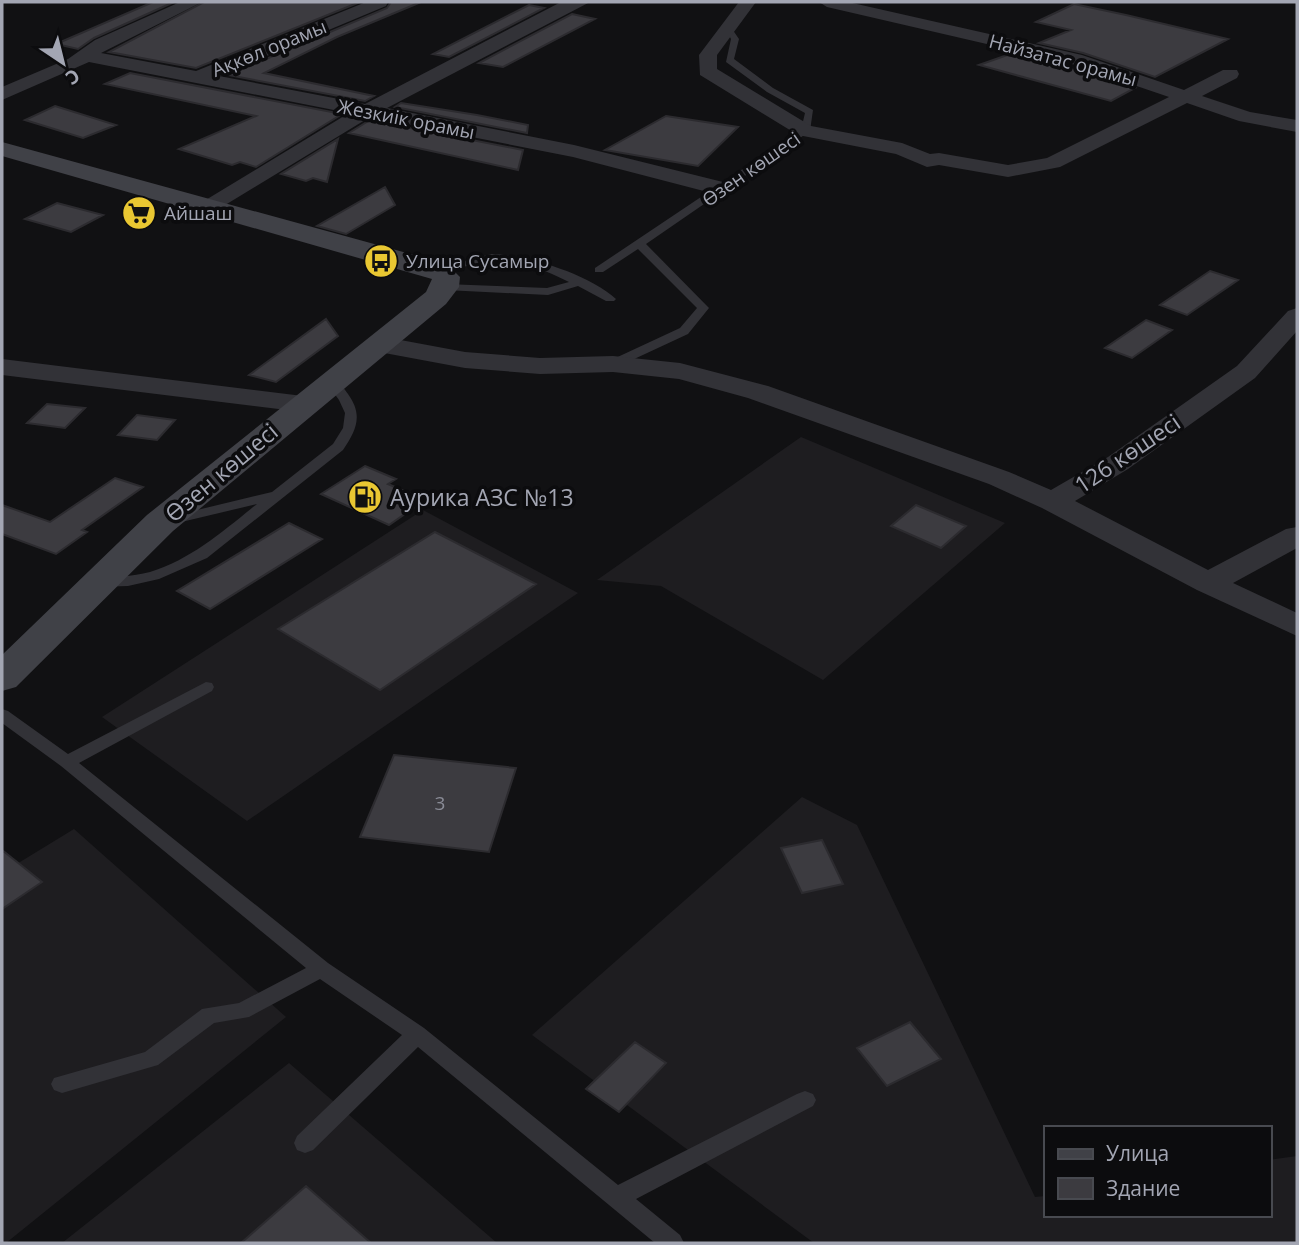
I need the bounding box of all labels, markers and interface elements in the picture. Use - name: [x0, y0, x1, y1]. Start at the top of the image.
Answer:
- street label: Ақкөл орамы: [208, 13, 330, 83]
- north arrow: [28, 28, 98, 98]
- street label: Найзатас орамы: [986, 28, 1140, 92]
- text: С: [60, 63, 85, 91]
- street label: Жезкиік орамы: [335, 93, 477, 145]
- street label: Өзен көшесі: [697, 126, 805, 212]
- supermarket icon: Айшаш: [120, 194, 158, 232]
- place label: Айшаш: [164, 200, 232, 226]
- bus stop icon: Улица Сусамыр: [362, 242, 400, 280]
- place label: Улица Сусамыр: [406, 248, 549, 274]
- street label: 126 көшесі: [1068, 406, 1186, 500]
- street label: Өзен көшесі: [158, 415, 284, 529]
- fuel station icon: Аурика АЗС №13: [346, 478, 384, 516]
- place label: Аурика АЗС №13: [390, 481, 574, 513]
- house number: 3: [435, 790, 445, 816]
- legend: [1044, 1126, 1271, 1217]
- text: Улица: [1106, 1139, 1169, 1167]
- text: Здание: [1106, 1174, 1180, 1202]

